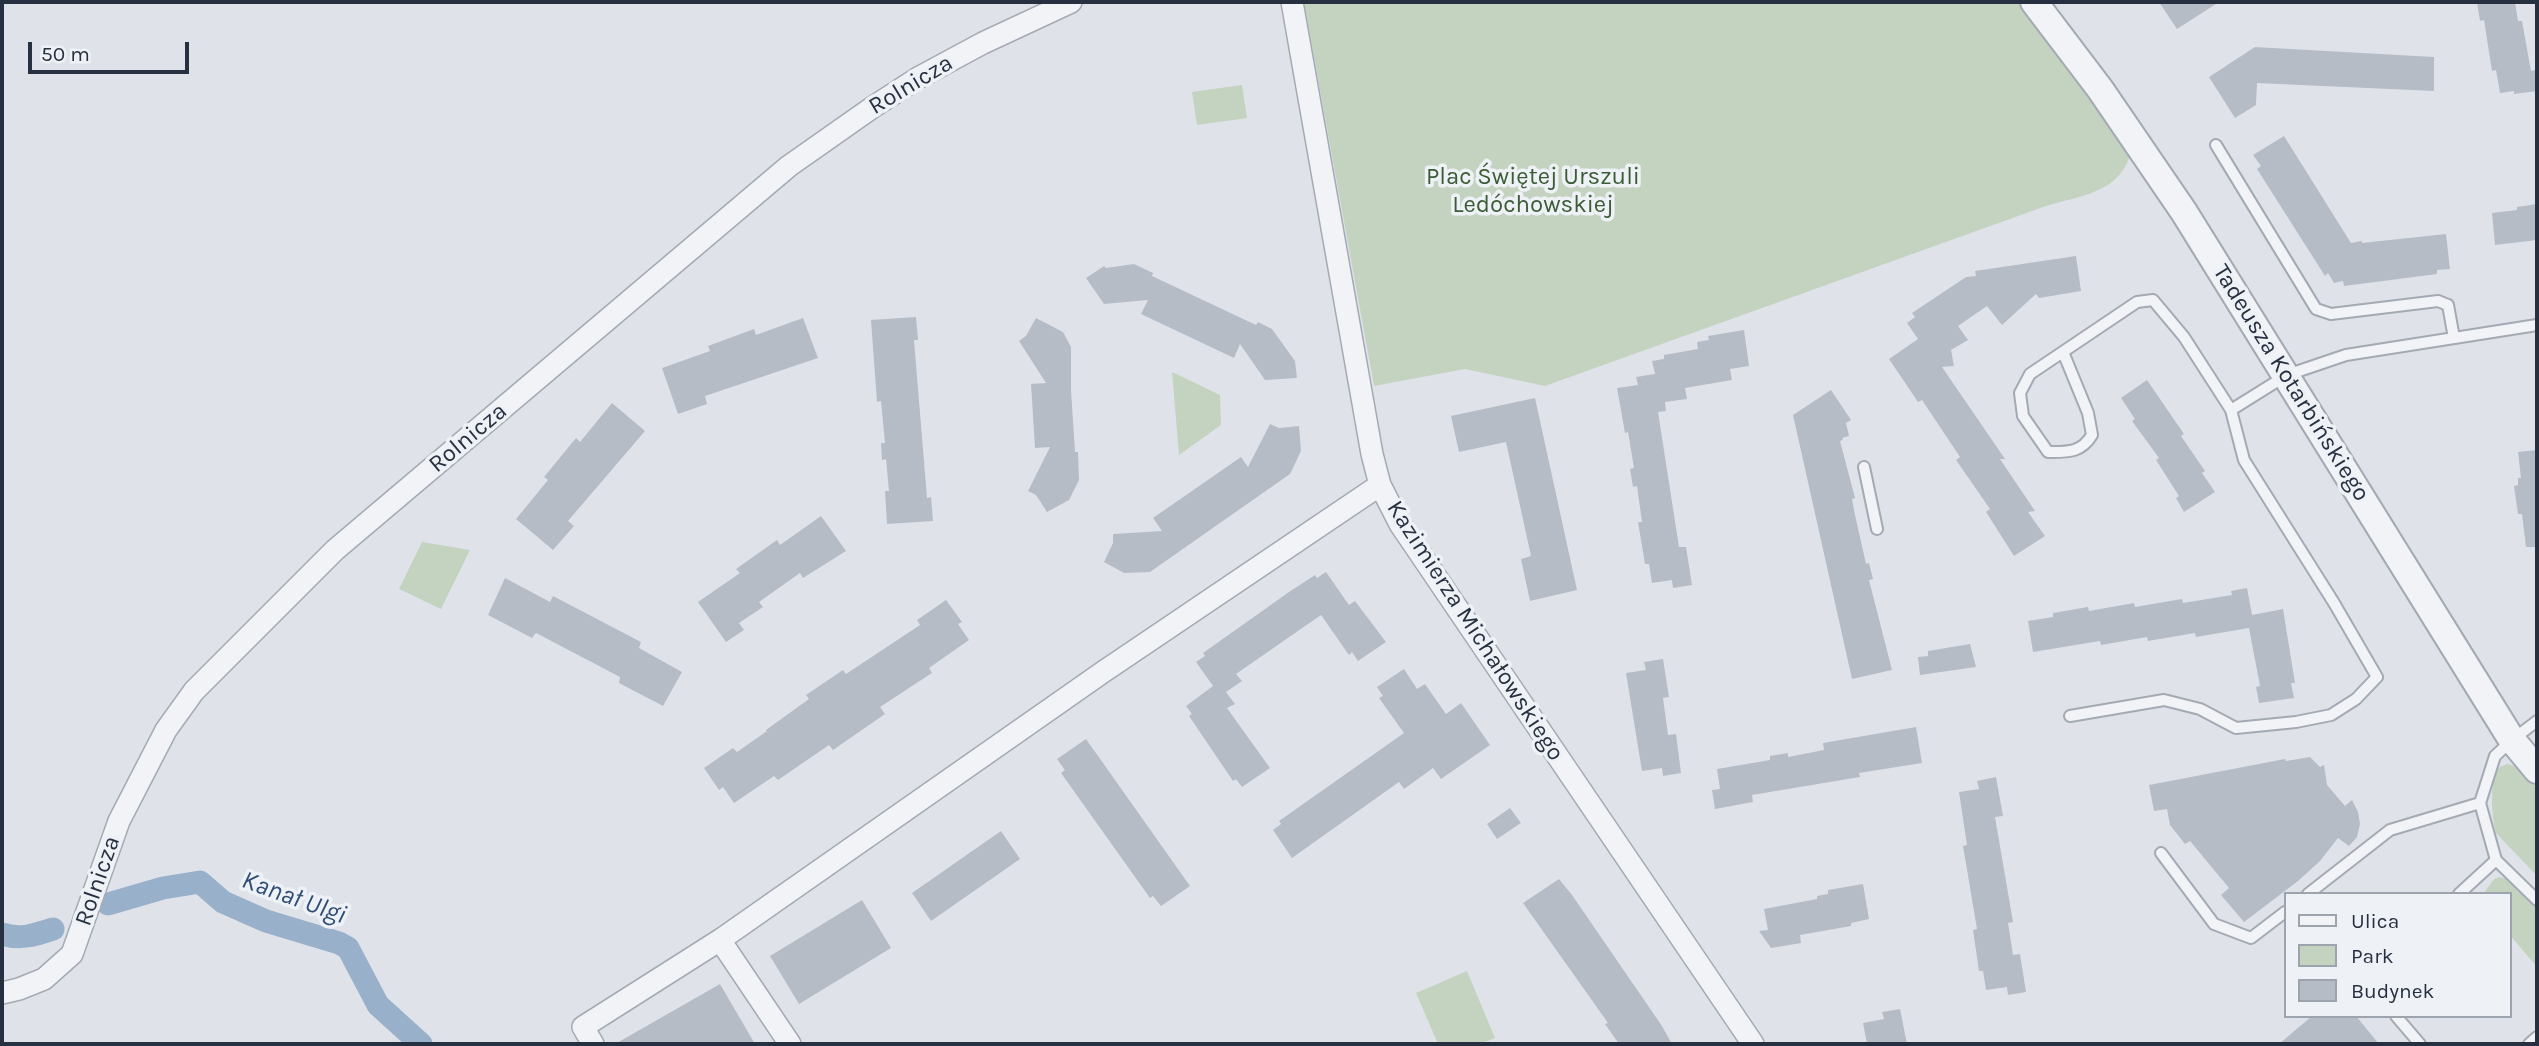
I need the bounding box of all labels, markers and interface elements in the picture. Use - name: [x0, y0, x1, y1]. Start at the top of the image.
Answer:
- scale bar: [32, 28, 192, 72]
- text: 50 m: [41, 42, 90, 66]
- street label: Rolnicza: [864, 49, 958, 121]
- park label: Plac Świętej Urszuli Ledóchowskiej: [1426, 163, 1640, 219]
- street label: Tadeusza Kotarbińskiego: [2206, 259, 2376, 507]
- street label: Rolnicza: [423, 397, 513, 479]
- street label: Kazimierza Michałowskiego: [1380, 496, 1570, 766]
- street label: Rolnicza: [69, 832, 127, 930]
- water label: Kanał Ulgi: [238, 865, 350, 931]
- legend: [2284, 892, 2511, 1018]
- text: Ulica: [2351, 909, 2399, 933]
- text: Park: [2351, 944, 2394, 968]
- text: Budynek: [2351, 979, 2434, 1003]

